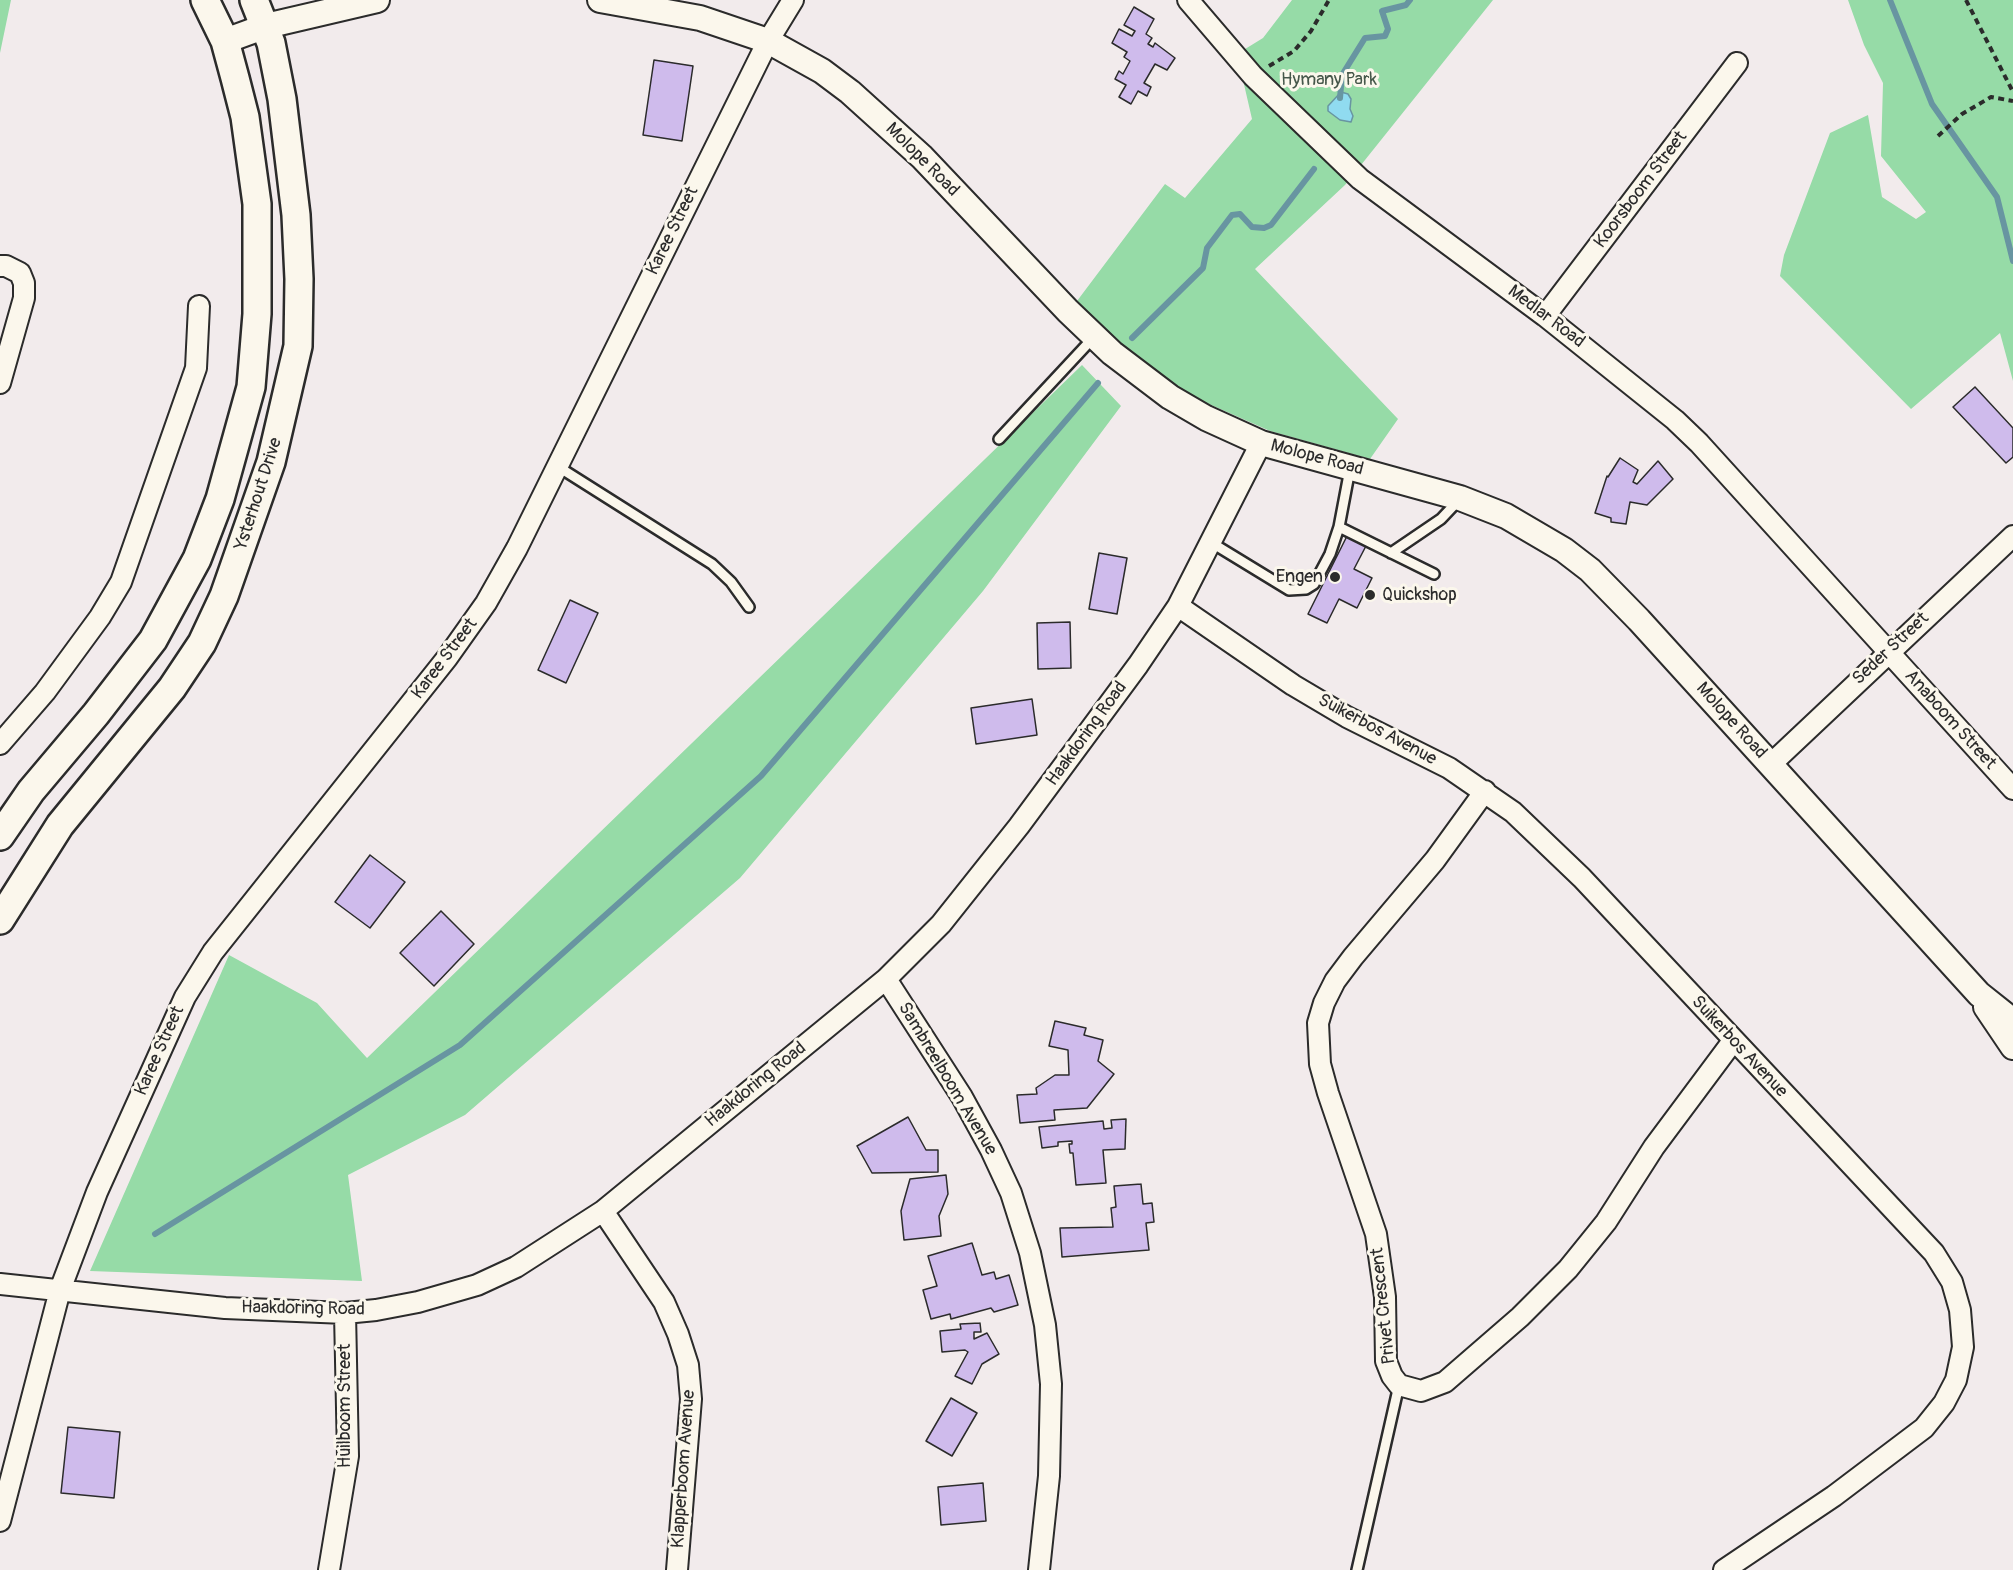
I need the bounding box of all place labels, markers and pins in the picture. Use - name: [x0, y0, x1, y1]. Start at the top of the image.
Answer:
- place label: Engen: [1276, 566, 1323, 588]
- marker: Engen: [1328, 570, 1342, 584]
- place label: Quickshop: [1382, 584, 1457, 606]
- marker: Quickshop: [1363, 588, 1377, 602]

